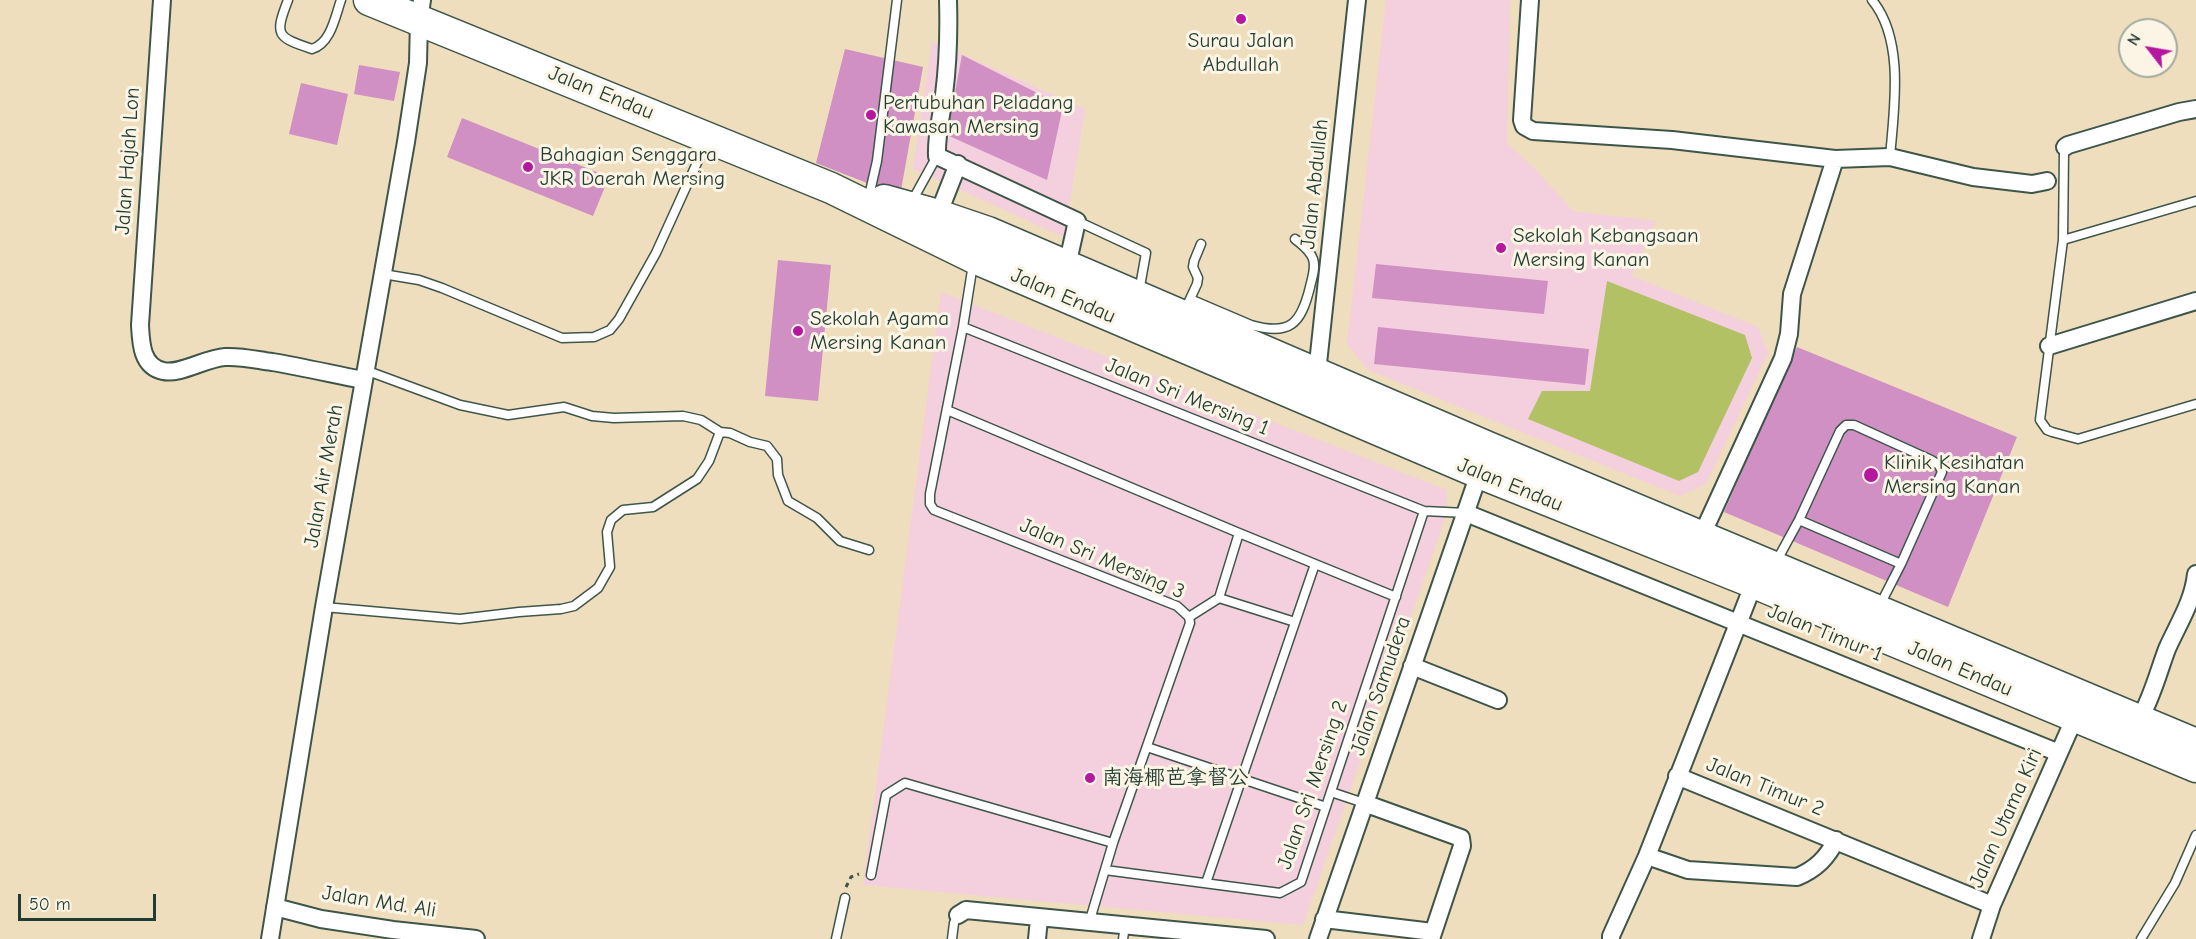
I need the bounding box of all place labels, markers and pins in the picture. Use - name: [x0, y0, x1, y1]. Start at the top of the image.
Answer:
- marker: Surau Jalan Abdullah: [1234, 12, 1248, 26]
- place label: Surau Jalan Abdullah: [1188, 28, 1294, 78]
- place label: Pertubuhan Peladang Kawasan Mersing: [883, 90, 1074, 140]
- marker: Pertubuhan Peladang Kawasan Mersing: [864, 108, 878, 122]
- place label: Bahagian Senggara JKR Daerah Mersing: [540, 142, 725, 192]
- marker: Bahagian Senggara JKR Daerah Mersing: [521, 160, 535, 174]
- place label: Sekolah Kebangsaan Mersing Kanan: [1513, 223, 1699, 273]
- marker: Sekolah Kebangsaan Mersing Kanan: [1494, 241, 1508, 255]
- place label: Sekolah Agama Mersing Kanan: [810, 306, 949, 356]
- marker: Sekolah Agama Mersing Kanan: [791, 324, 805, 338]
- place label: Klinik Kesihatan Mersing Kanan: [1884, 450, 2024, 500]
- marker: Klinik Kesihatan Mersing Kanan: [1862, 466, 1880, 484]
- place label: 南海椰芭拿督公: [1102, 765, 1249, 791]
- marker: 南海椰芭拿督公: [1083, 771, 1097, 785]

